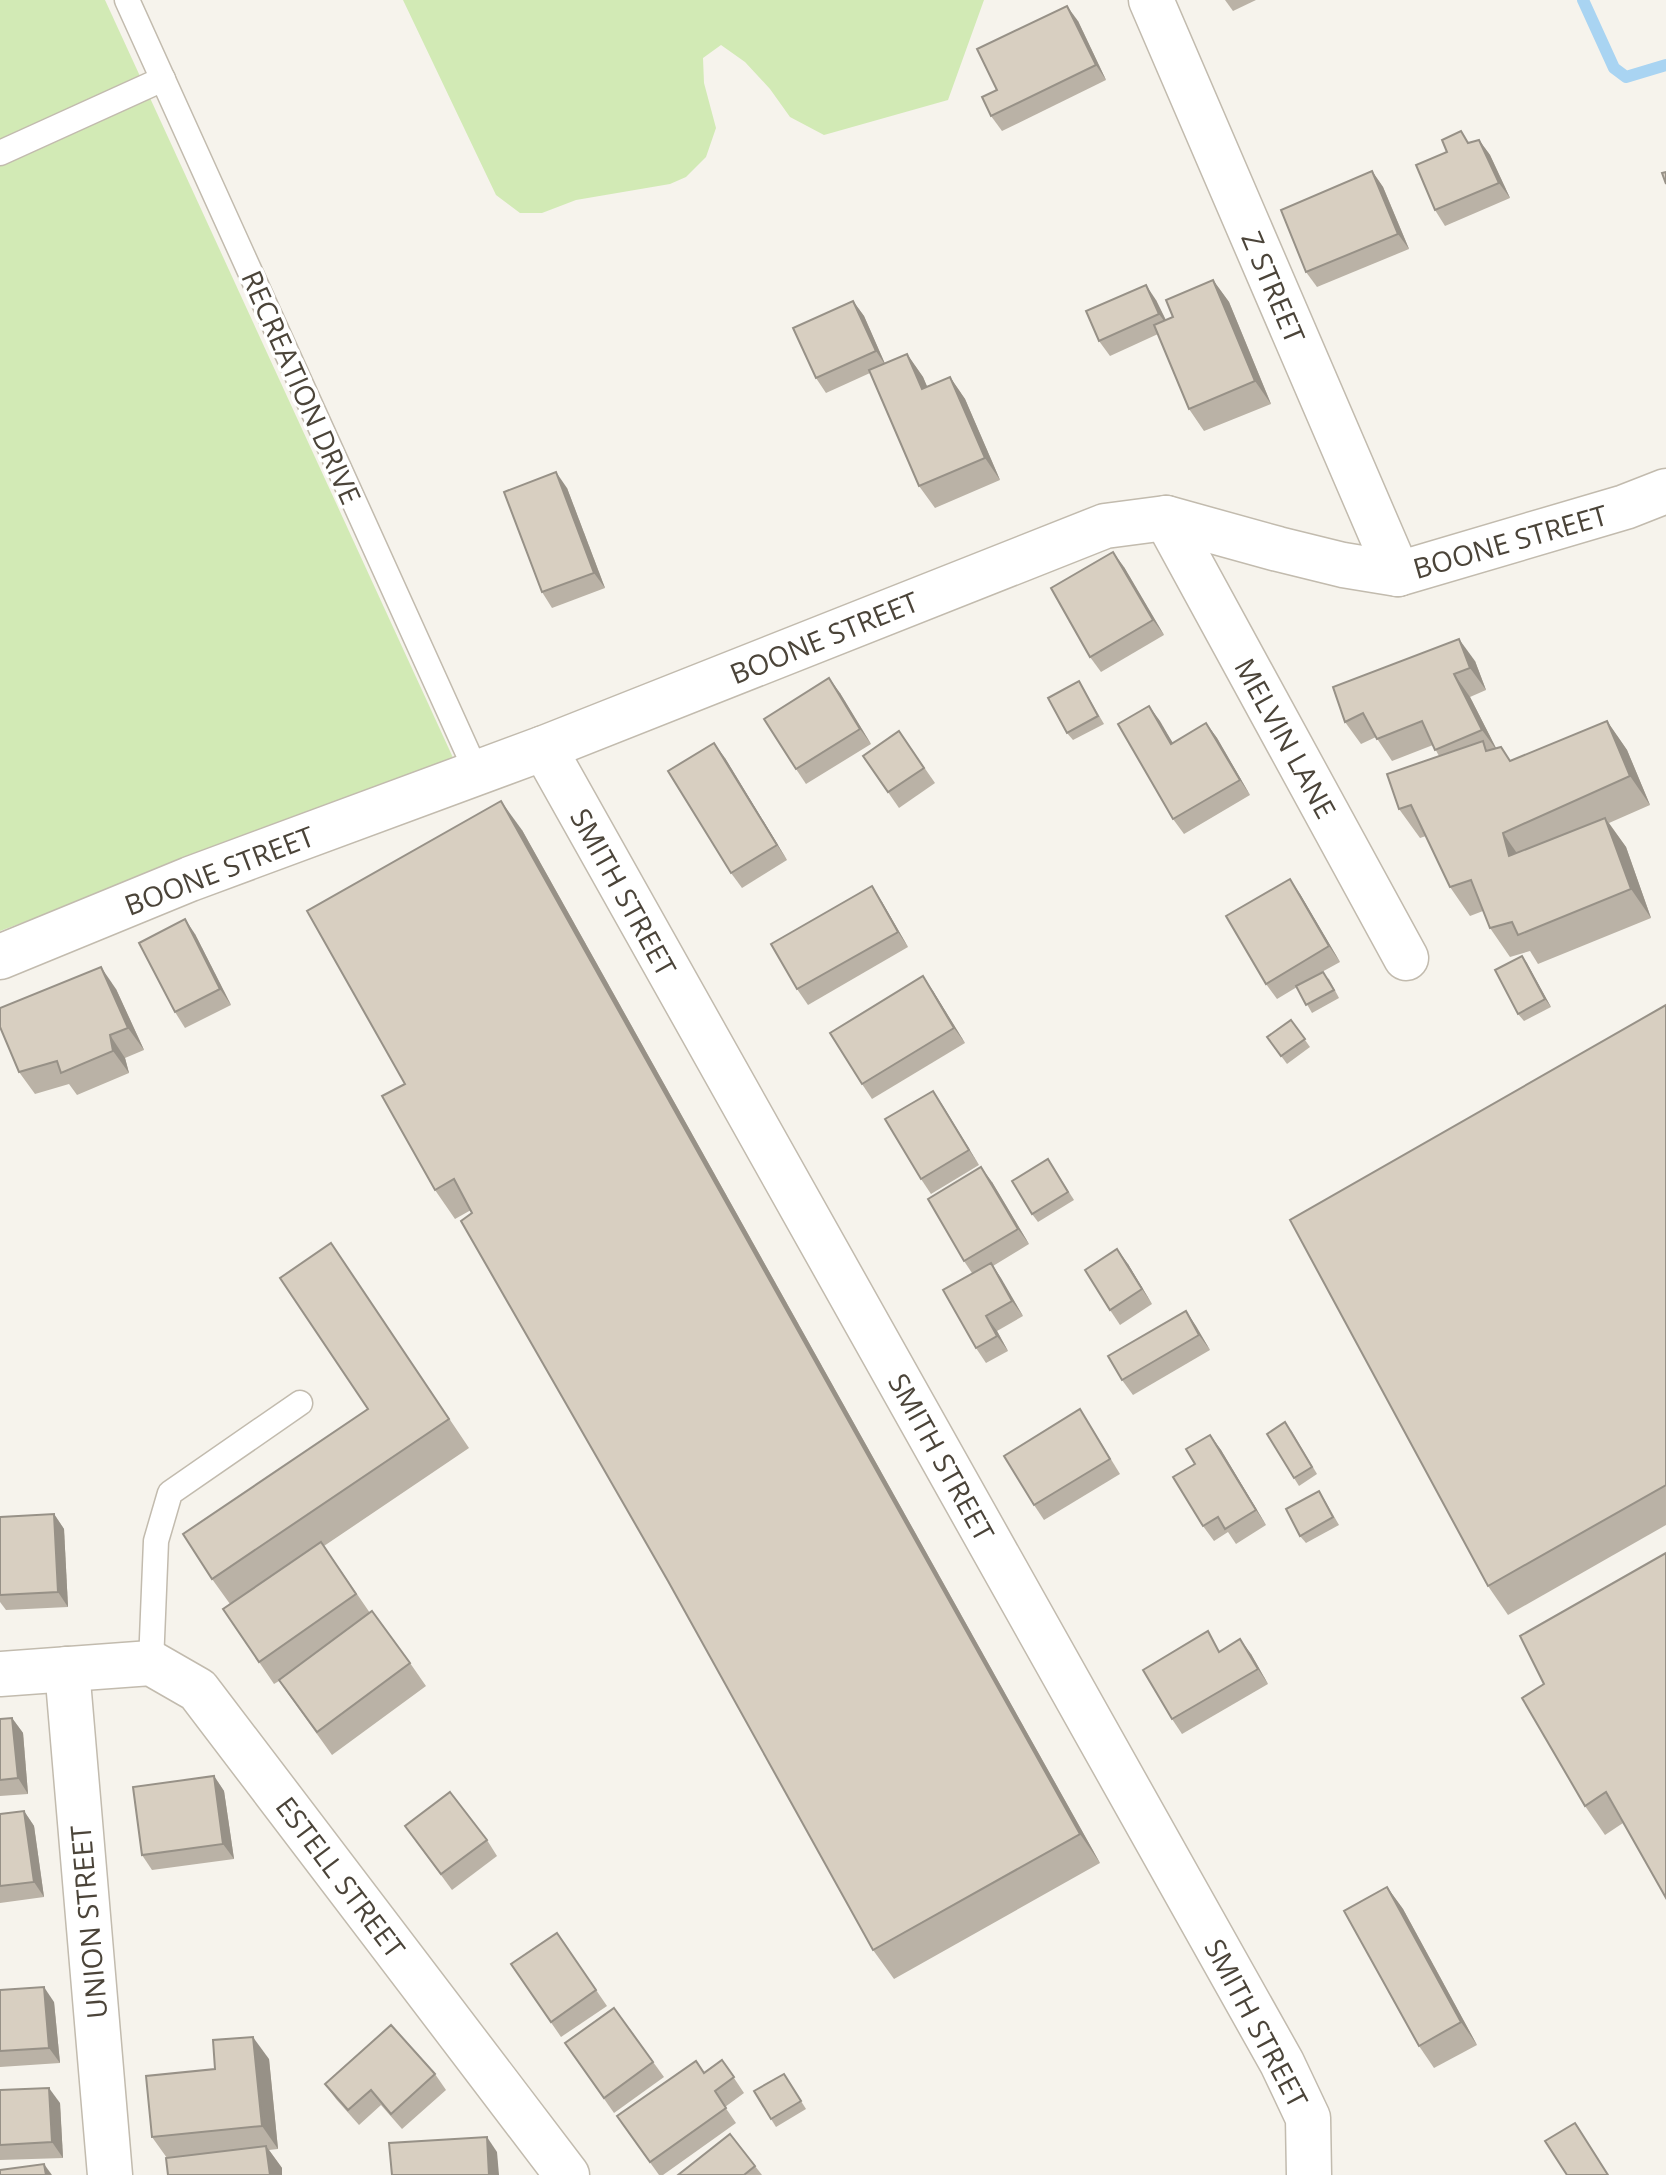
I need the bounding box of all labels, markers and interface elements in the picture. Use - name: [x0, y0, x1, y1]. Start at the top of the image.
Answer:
- street label: Z STREET: [1233, 225, 1315, 349]
- street label: RECREATION DRIVE: [233, 264, 371, 510]
- street label: BOONE STREET: [1409, 495, 1612, 587]
- street label: BOONE STREET: [724, 582, 924, 692]
- street label: MELVIN LANE: [1226, 651, 1346, 825]
- street label: SMITH STREET: [562, 801, 686, 983]
- street label: BOONE STREET: [119, 816, 320, 924]
- street label: SMITH STREET: [880, 1366, 1004, 1548]
- street label: ESTELL STREET: [268, 1788, 415, 1966]
- street label: UNION STREET: [61, 1823, 115, 2020]
- street label: SMITH STREET: [1196, 1932, 1318, 2115]

